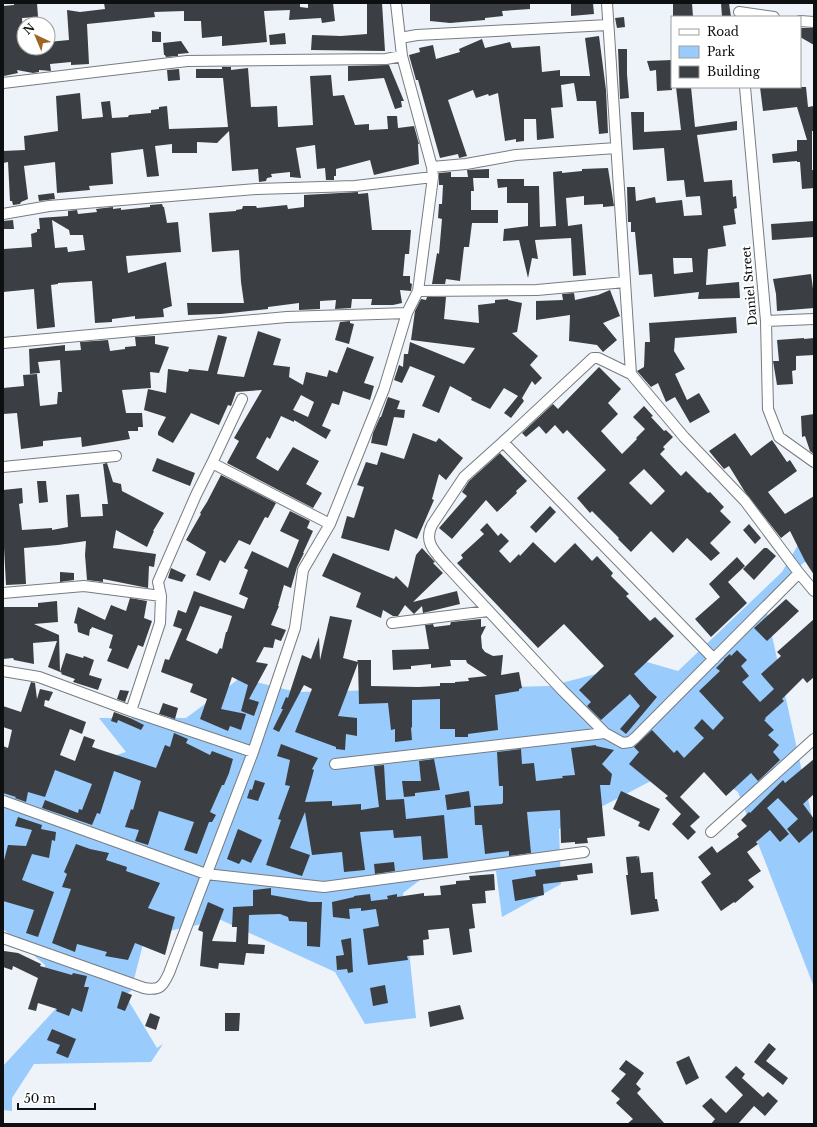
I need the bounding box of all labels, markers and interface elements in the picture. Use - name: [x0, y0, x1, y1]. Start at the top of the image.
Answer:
- north arrow: [16, 16, 56, 56]
- legend: [671, 16, 801, 88]
- text: N: [20, 20, 38, 37]
- text: Road: [707, 24, 739, 39]
- text: Park: [707, 44, 735, 59]
- text: Building: [707, 64, 761, 79]
- street label: Daniel Street: [738, 245, 760, 326]
- scale bar: [18, 1085, 95, 1111]
- text: 50 m: [24, 1091, 56, 1106]

